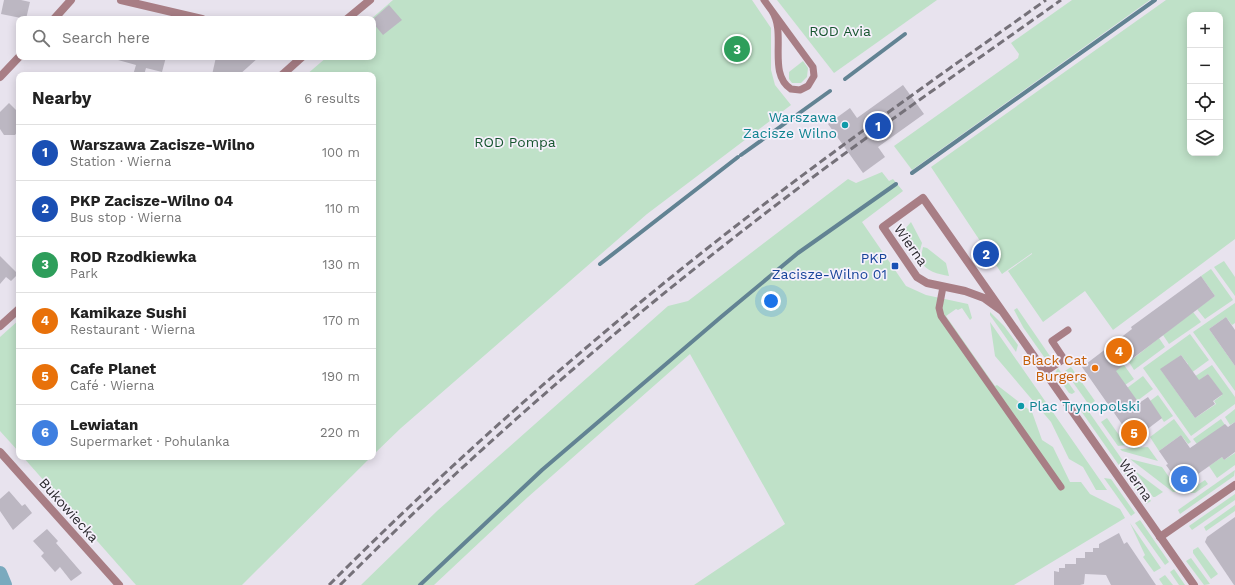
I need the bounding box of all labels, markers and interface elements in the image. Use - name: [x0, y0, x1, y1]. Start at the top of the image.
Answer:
- map controls: [1187, 12, 1223, 156]
- button: +: [1187, 12, 1223, 48]
- search box: [16, 16, 376, 60]
- park label: ROD Avia: [809, 23, 871, 39]
- icon: search: [30, 27, 52, 49]
- text: Search here: [62, 29, 150, 47]
- pin: 3: [724, 34, 750, 64]
- button: −: [1187, 48, 1223, 84]
- button: locate: [1187, 84, 1223, 120]
- text: Nearby: [32, 88, 91, 108]
- text: 6 results: [304, 91, 360, 106]
- place label: Warszawa Zacisze Wilno: [743, 109, 837, 141]
- pin: 1: [865, 111, 891, 141]
- marker: Warszawa Zacisze Wilno: [840, 120, 850, 130]
- button: layers: [1187, 120, 1223, 156]
- park label: ROD Pompa: [474, 134, 556, 150]
- text: Warszawa Zacisze-Wilno: [70, 136, 255, 154]
- text: 1: [42, 145, 48, 160]
- text: 100 m: [322, 145, 360, 160]
- text: Station · Wierna: [70, 154, 171, 169]
- text: PKP Zacisze-Wilno 04: [70, 192, 233, 210]
- text: 2: [41, 201, 49, 216]
- text: 110 m: [325, 201, 360, 216]
- text: Bus stop · Wierna: [70, 210, 182, 225]
- street label: Wierna: [891, 221, 931, 269]
- pin: 2: [973, 239, 999, 269]
- text: ROD Rzodkiewka: [70, 248, 196, 266]
- place label: PKP Zacisze-Wilno 01: [772, 250, 887, 282]
- text: 3: [41, 257, 49, 272]
- text: 130 m: [322, 257, 360, 272]
- marker: PKP Zacisze-Wilno 01: [890, 261, 900, 271]
- text: Park: [70, 266, 98, 281]
- your location: [761, 291, 781, 311]
- text: Kamikaze Sushi: [70, 304, 187, 322]
- text: 4: [41, 313, 49, 328]
- text: 170 m: [323, 313, 360, 328]
- text: Restaurant · Wierna: [70, 322, 195, 337]
- pin: 4: [1106, 336, 1132, 366]
- place label: Black Cat Burgers: [1022, 352, 1087, 384]
- text: Cafe Planet: [70, 360, 156, 378]
- marker: Black Cat Burgers: [1090, 363, 1100, 373]
- text: 5: [41, 369, 49, 384]
- text: 190 m: [322, 369, 360, 384]
- text: Café · Wierna: [70, 378, 154, 393]
- place label: Plac Trynopolski: [1029, 398, 1140, 414]
- marker: Plac Trynopolski: [1016, 401, 1026, 411]
- text: Lewiatan: [70, 416, 138, 434]
- pin: 5: [1121, 418, 1147, 448]
- text: 6: [41, 425, 49, 440]
- text: 220 m: [320, 425, 360, 440]
- text: Supermarket · Pohulanka: [70, 434, 230, 449]
- street label: Wierna: [1116, 456, 1156, 504]
- pin: 6: [1171, 464, 1197, 494]
- street label: Bukowiecka: [36, 475, 102, 545]

